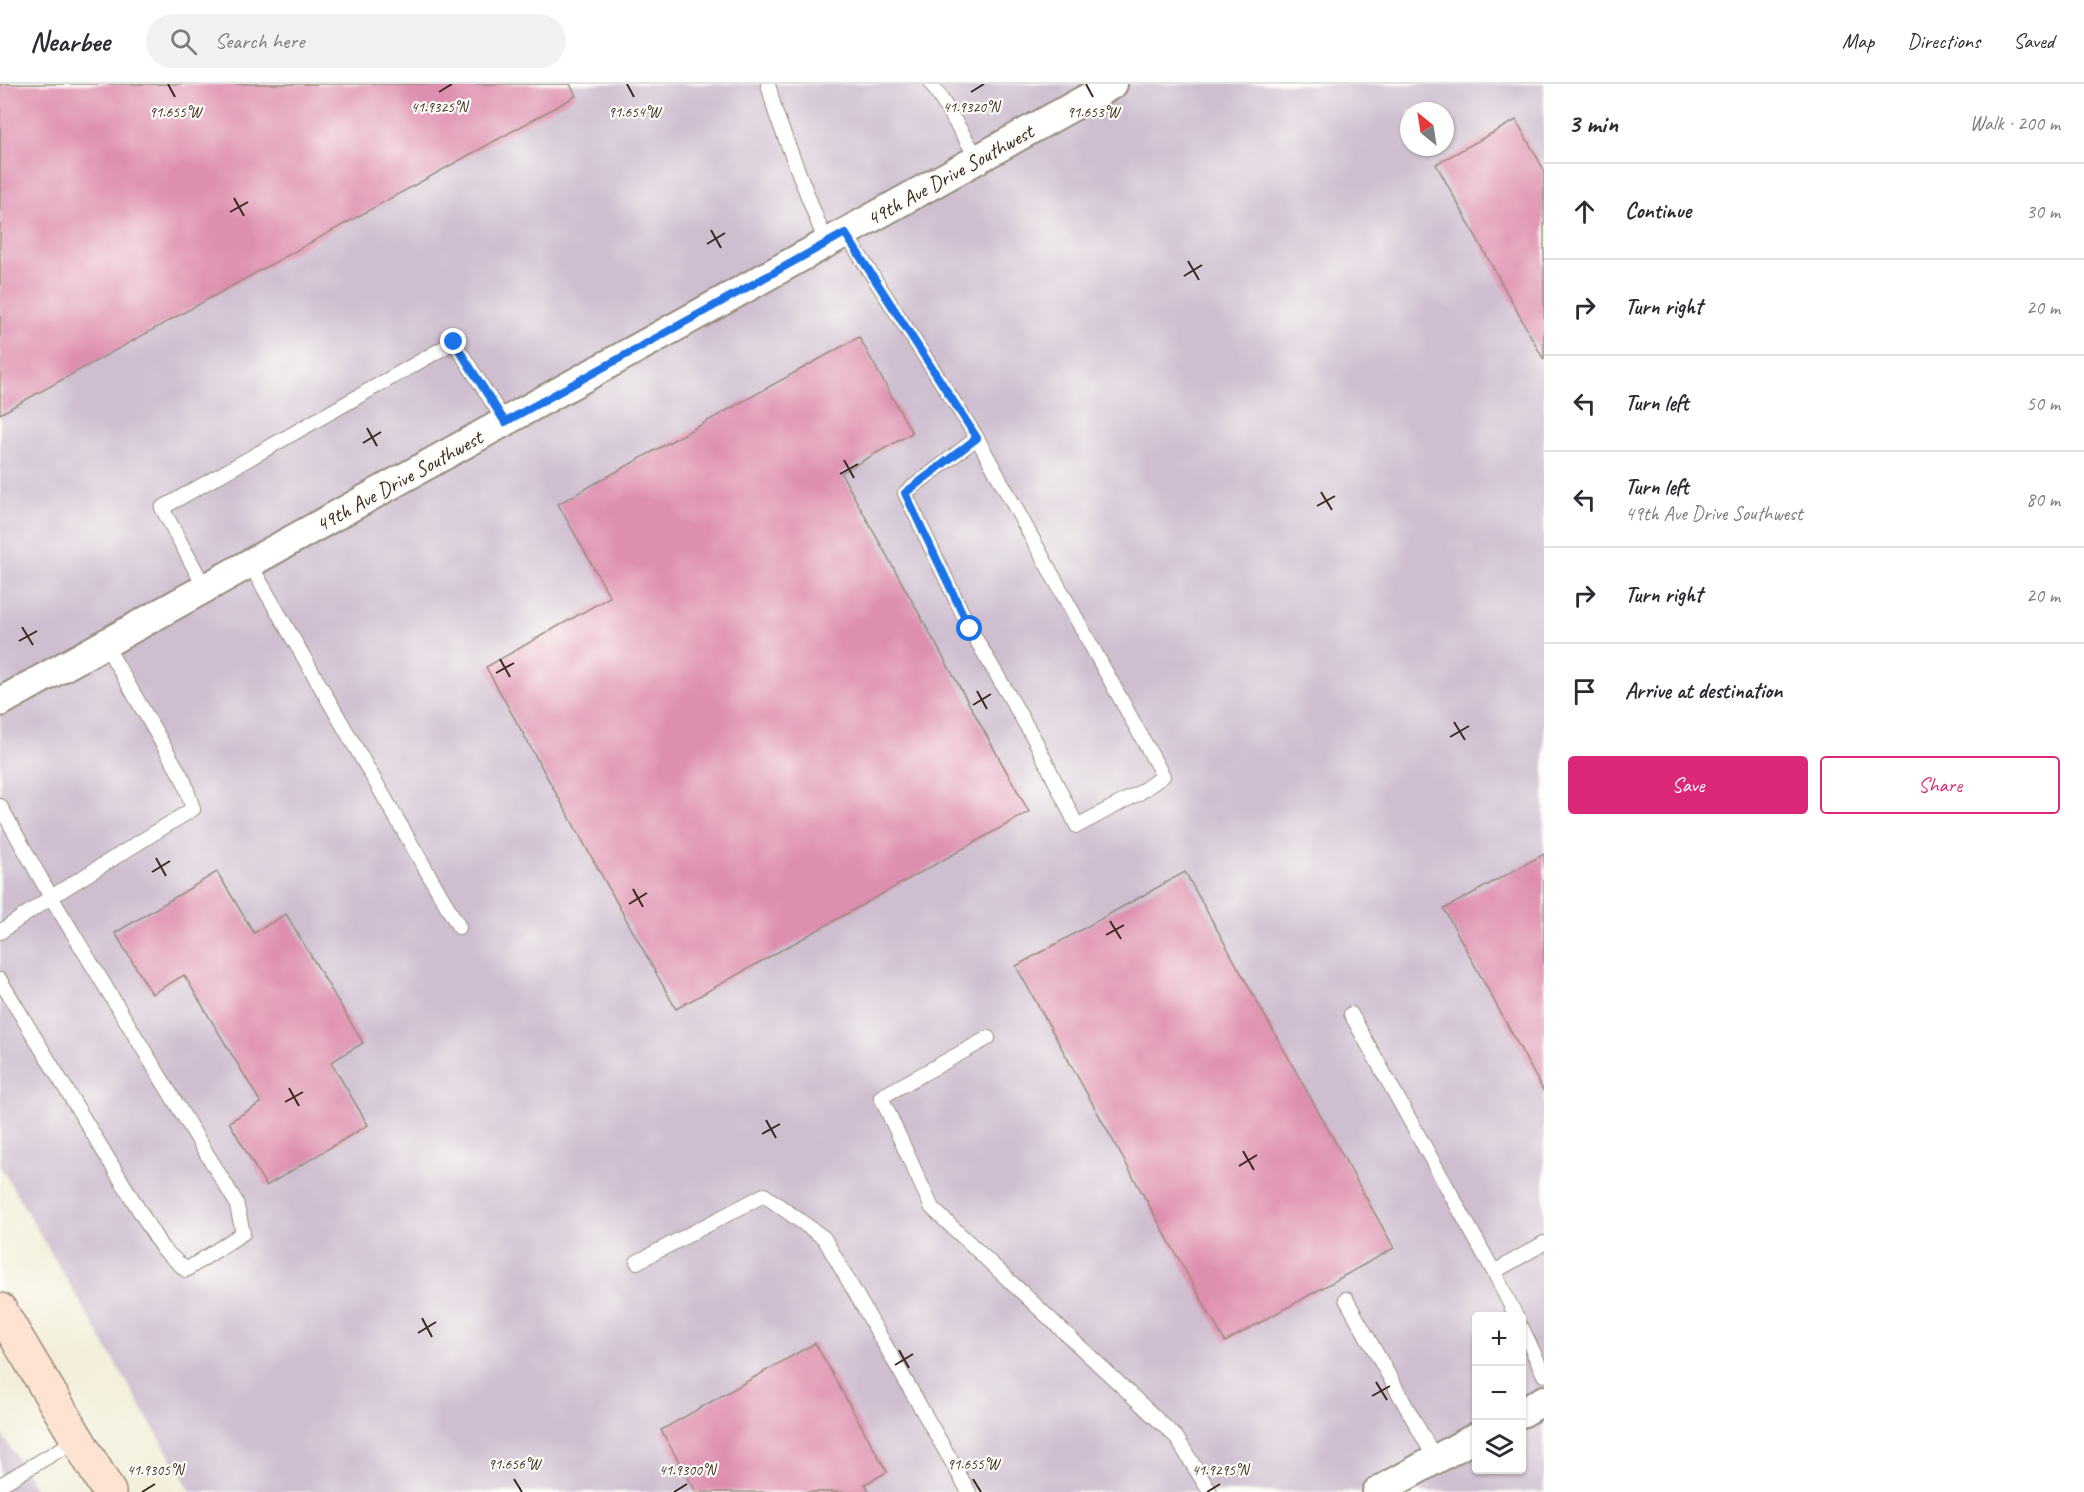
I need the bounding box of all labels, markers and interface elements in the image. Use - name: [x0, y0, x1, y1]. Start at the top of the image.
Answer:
- search box: [146, 14, 566, 68]
- text: Nearbee: [30, 24, 110, 59]
- icon: search: [167, 25, 200, 58]
- text: Search here: [215, 27, 304, 55]
- text: Map: [1842, 28, 1874, 54]
- text: Directions: [1907, 28, 1980, 54]
- text: Saved: [2013, 28, 2054, 54]
- text: 41.9325°N: [411, 98, 470, 117]
- text: 41.9320°N: [943, 98, 1002, 117]
- north arrow: [1400, 102, 1454, 156]
- text: 91.655°W: [149, 103, 204, 122]
- text: 91.654°W: [608, 103, 663, 122]
- text: 91.653°W: [1067, 103, 1122, 122]
- text: 3 min: [1568, 107, 1618, 140]
- text: Walk · 200 m: [1970, 111, 2060, 136]
- street label: 49th Ave Drive Southwest: [862, 117, 1040, 232]
- icon: ahead: [1568, 195, 1601, 228]
- text: Continue: [1625, 197, 1691, 225]
- text: 30 m: [2026, 199, 2060, 224]
- icon: right: [1568, 291, 1601, 324]
- text: Turn right: [1625, 293, 1702, 321]
- text: 20 m: [2026, 295, 2060, 320]
- route end: [440, 328, 466, 354]
- icon: left: [1568, 387, 1601, 420]
- text: Turn left: [1625, 389, 1689, 417]
- text: 50 m: [2026, 391, 2060, 416]
- street label: 49th Ave Drive Southwest: [311, 423, 489, 538]
- text: Turn left: [1625, 473, 1689, 501]
- icon: left: [1568, 483, 1601, 516]
- text: 80 m: [2026, 487, 2060, 512]
- text: 49th Ave Drive Southwest: [1625, 501, 1803, 526]
- icon: right: [1568, 579, 1601, 612]
- text: Turn right: [1625, 581, 1702, 609]
- text: 20 m: [2026, 583, 2060, 608]
- route start: [956, 615, 982, 641]
- icon: arrive: [1568, 675, 1601, 708]
- text: Arrive at destination: [1625, 677, 1782, 705]
- button: Save: [1568, 756, 1808, 814]
- button: Share: [1820, 756, 2060, 814]
- map controls: [1472, 1312, 1526, 1474]
- button: +: [1472, 1312, 1526, 1366]
- button: −: [1472, 1366, 1526, 1420]
- button: layers: [1472, 1420, 1526, 1474]
- text: 91.656°W: [488, 1455, 543, 1474]
- text: 91.655°W: [947, 1455, 1002, 1474]
- text: 41.9305°N: [127, 1461, 186, 1480]
- text: 41.9300°N: [659, 1461, 718, 1480]
- text: 41.9295°N: [1192, 1461, 1251, 1480]

